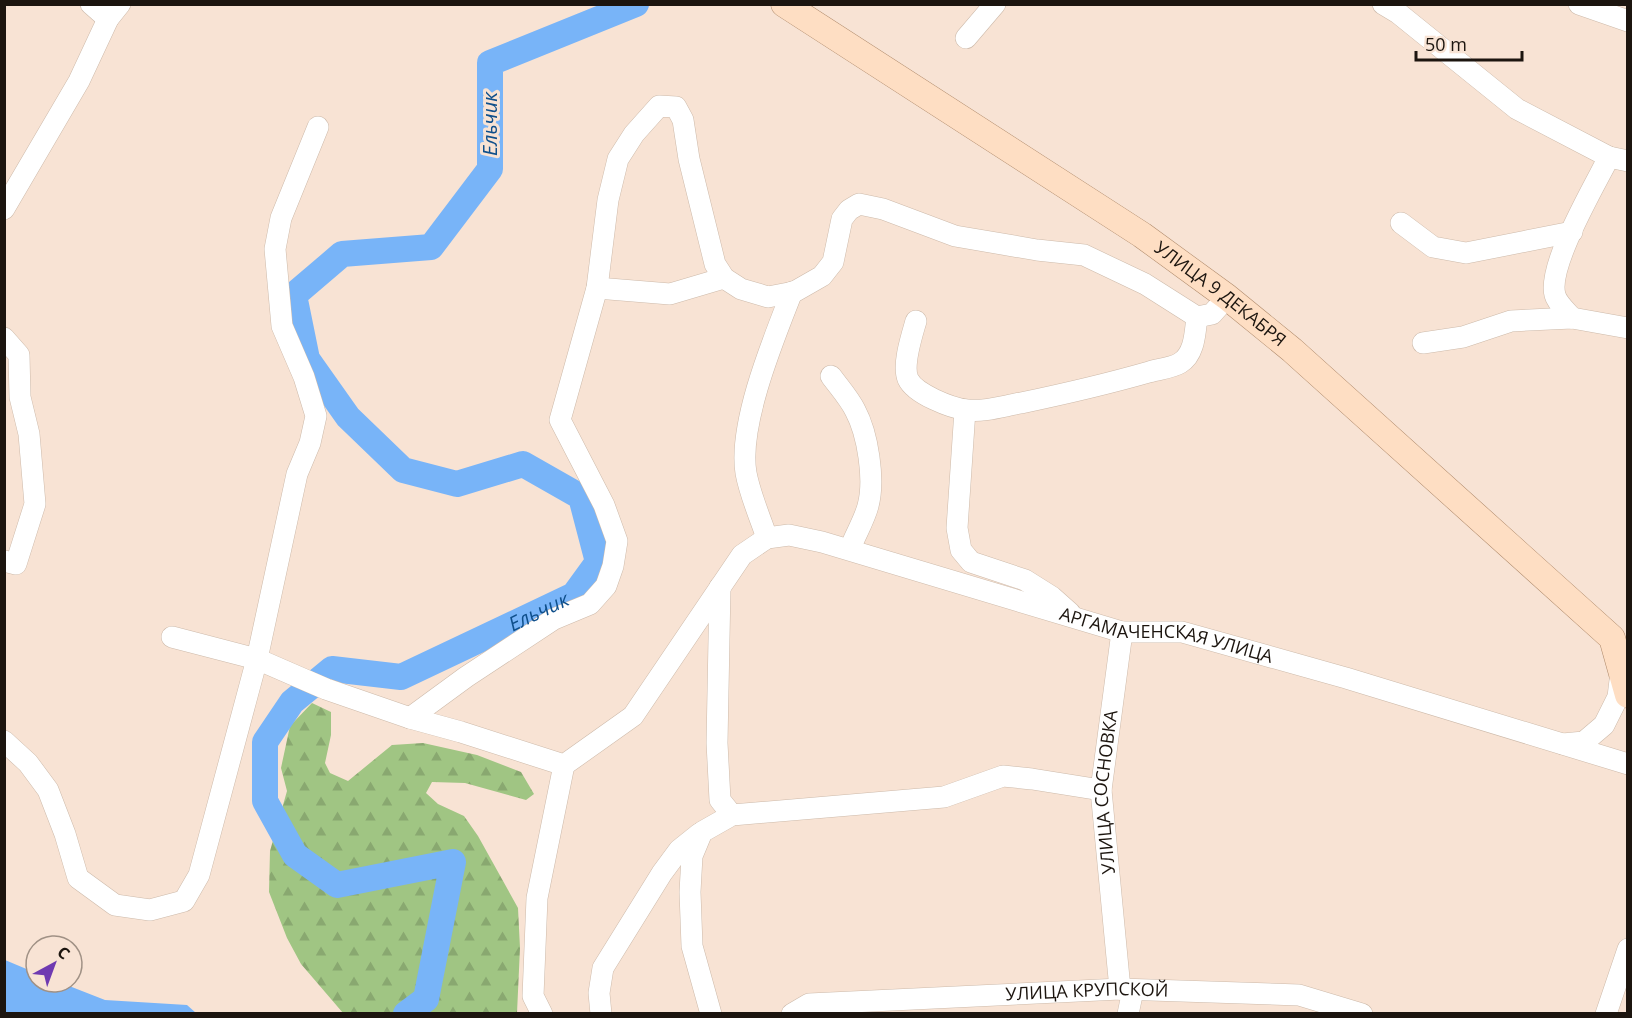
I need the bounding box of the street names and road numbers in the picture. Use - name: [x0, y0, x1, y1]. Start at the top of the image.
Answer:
- street label: УЛИЦА 9 ДЕКАБРЯ: [1150, 235, 1291, 351]
- street label: АРГАМАЧЕНСКАЯ УЛИЦА: [1057, 601, 1276, 668]
- street label: УЛИЦА СОСНОВКА: [1087, 708, 1123, 875]
- street label: УЛИЦА КРУПСКОЙ: [1005, 976, 1169, 1006]

